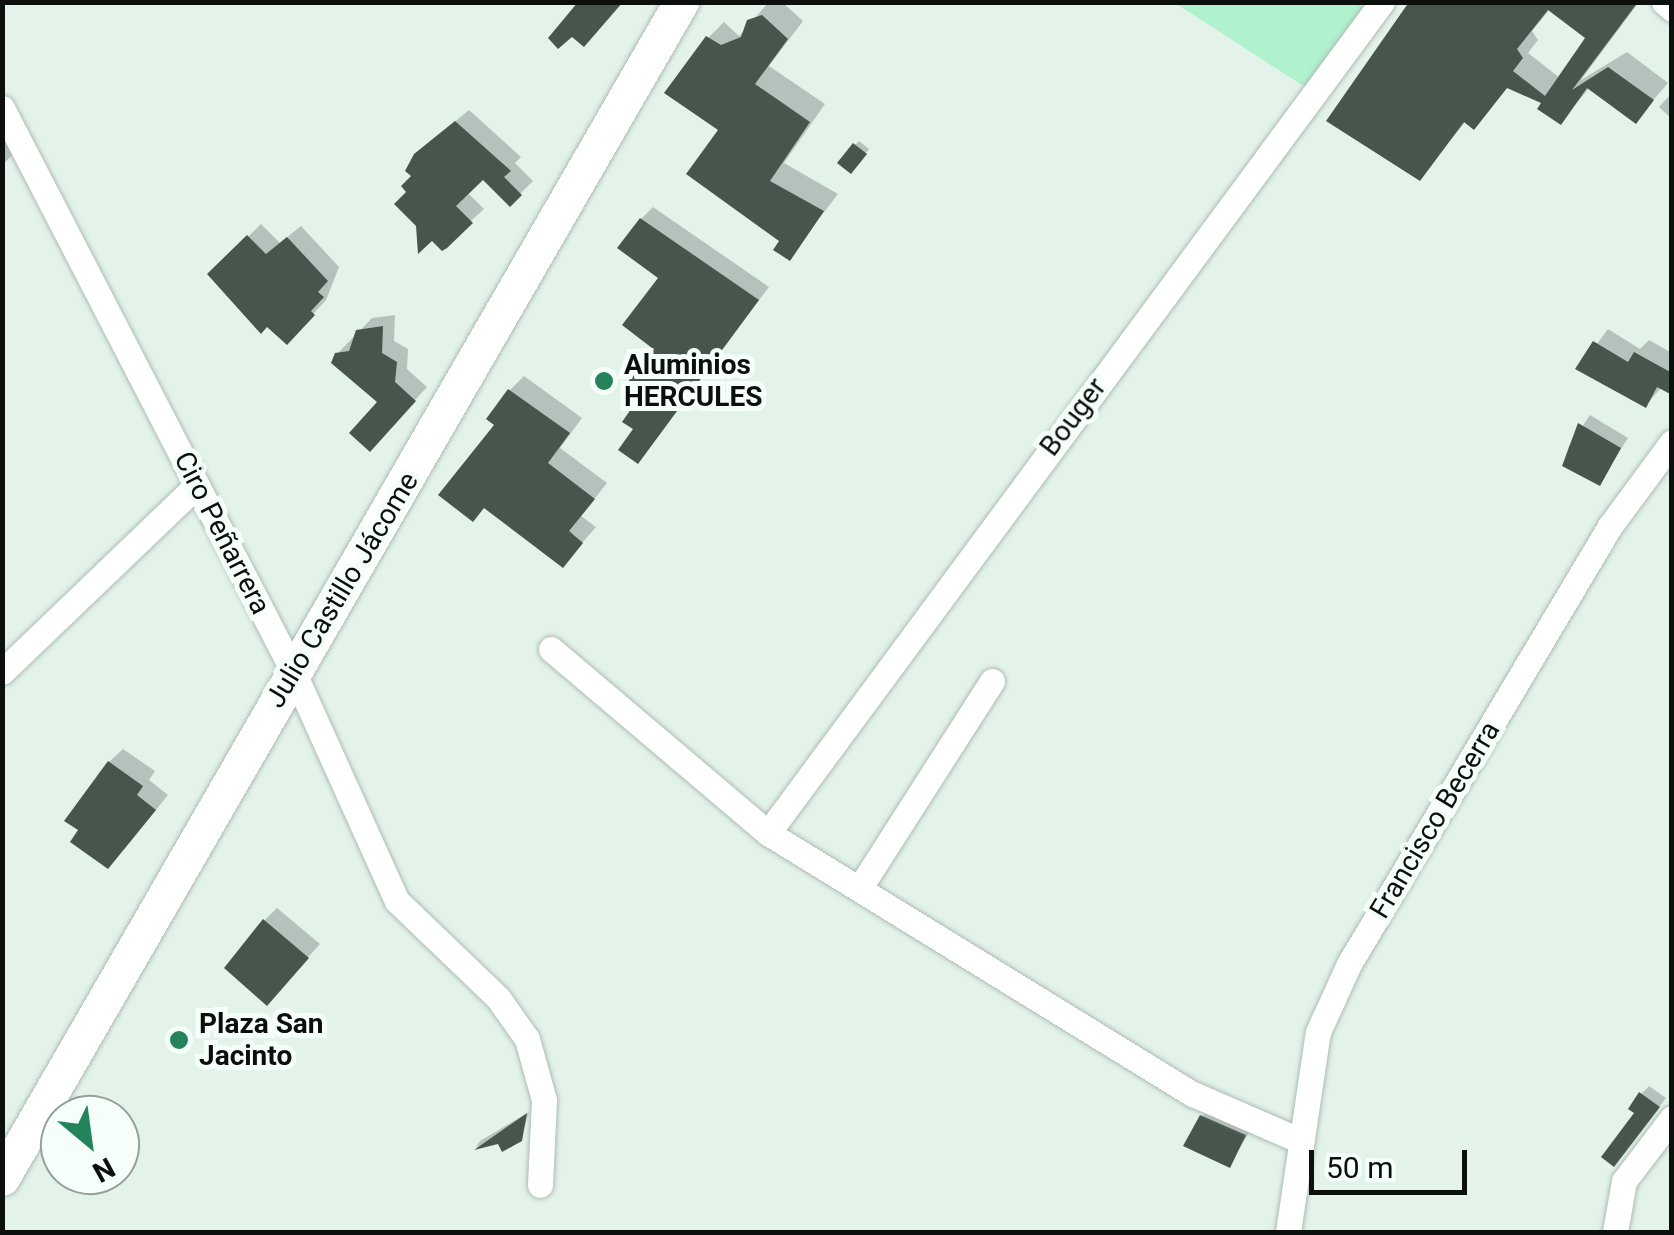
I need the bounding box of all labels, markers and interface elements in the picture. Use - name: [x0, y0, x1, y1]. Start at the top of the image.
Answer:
- place label: Aluminios HERCULES: [624, 348, 762, 414]
- marker: Aluminios HERCULES: [593, 370, 615, 392]
- street label: Bouger: [1033, 371, 1113, 463]
- street label: Ciro Peñarrera: [167, 446, 277, 620]
- street label: Julio Castillo Jácome: [258, 466, 426, 714]
- street label: Francisco Becerra: [1363, 715, 1507, 925]
- place label: Plaza San Jacinto: [199, 1007, 324, 1073]
- marker: Plaza San Jacinto: [168, 1029, 190, 1051]
- north arrow: [40, 1095, 140, 1195]
- scale bar: [1314, 1130, 1472, 1192]
- text: 50 m: [1326, 1150, 1393, 1185]
- text: N: [87, 1151, 120, 1189]

